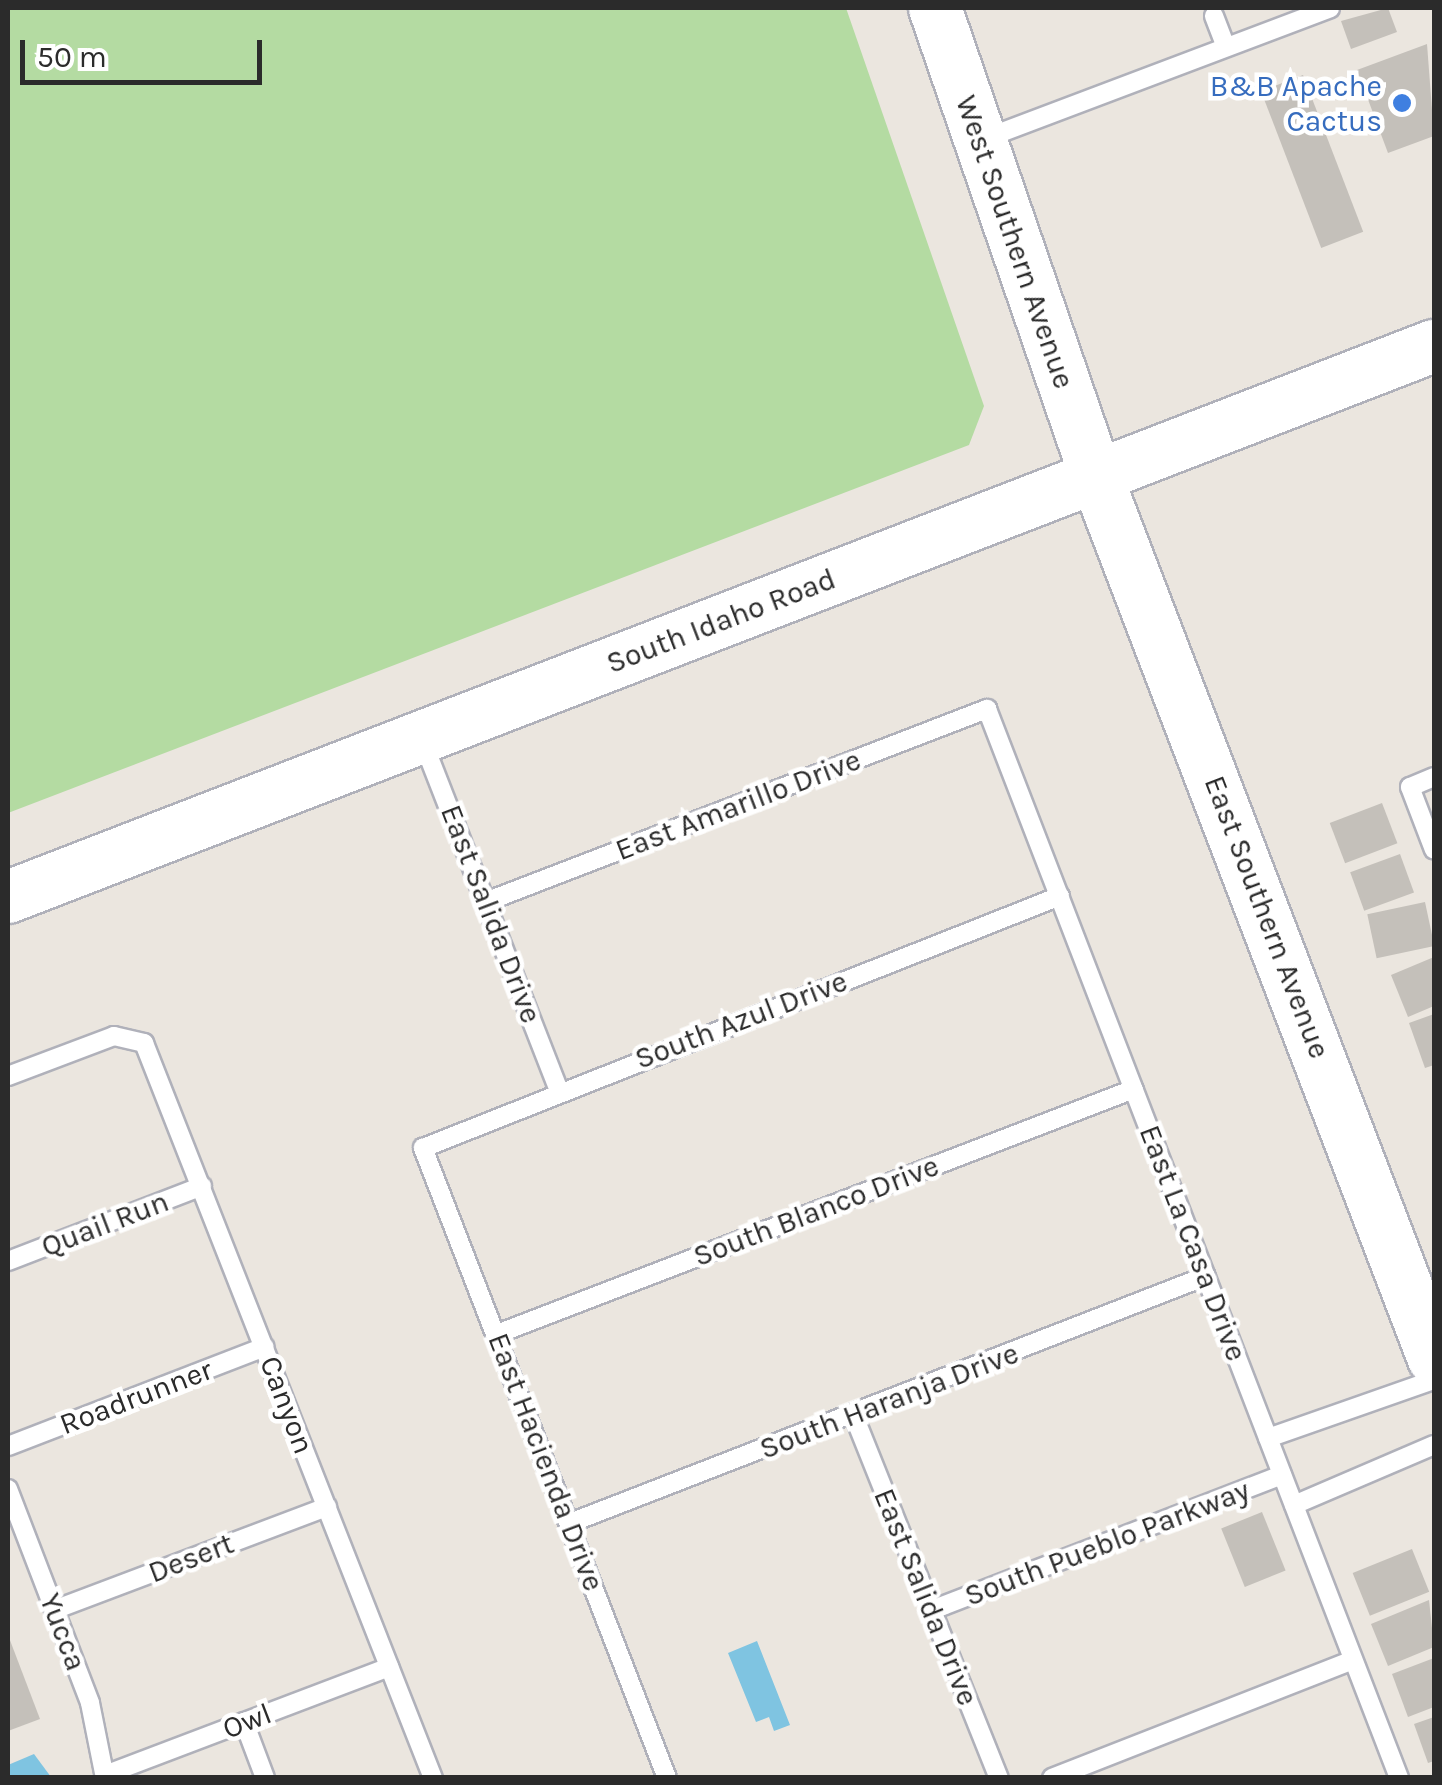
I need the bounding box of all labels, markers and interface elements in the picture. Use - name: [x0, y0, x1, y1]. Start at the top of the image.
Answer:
- scale bar: [25, 20, 268, 82]
- text: 50 m: [37, 39, 107, 75]
- place label: B&B Apache Cactus: [1210, 68, 1382, 138]
- street label: West Southern Avenue: [948, 91, 1082, 393]
- marker: B&B Apache Cactus: [1391, 92, 1413, 114]
- street label: South Idaho Road: [601, 561, 841, 681]
- street label: East Amarillo Drive: [610, 742, 866, 868]
- street label: East Southern Avenue: [1196, 771, 1338, 1063]
- street label: East Salida Drive: [433, 800, 549, 1028]
- street label: South Azul Drive: [630, 963, 852, 1077]
- street label: East La Casa Drive: [1131, 1120, 1255, 1366]
- street label: South Blanco Drive: [688, 1148, 944, 1274]
- street label: Quail Run: [36, 1183, 174, 1265]
- street label: East Hacienda Drive: [480, 1328, 612, 1596]
- street label: South Haranja Drive: [754, 1335, 1024, 1467]
- street label: Roadrunner: [55, 1351, 217, 1443]
- street label: Canyon: [252, 1351, 322, 1459]
- street label: South Pueblo Parkway: [960, 1472, 1254, 1614]
- street label: East Salida Drive: [866, 1483, 986, 1711]
- street label: Desert: [143, 1525, 239, 1591]
- street label: Yucca: [32, 1588, 94, 1676]
- street label: Owl: [217, 1695, 277, 1747]

